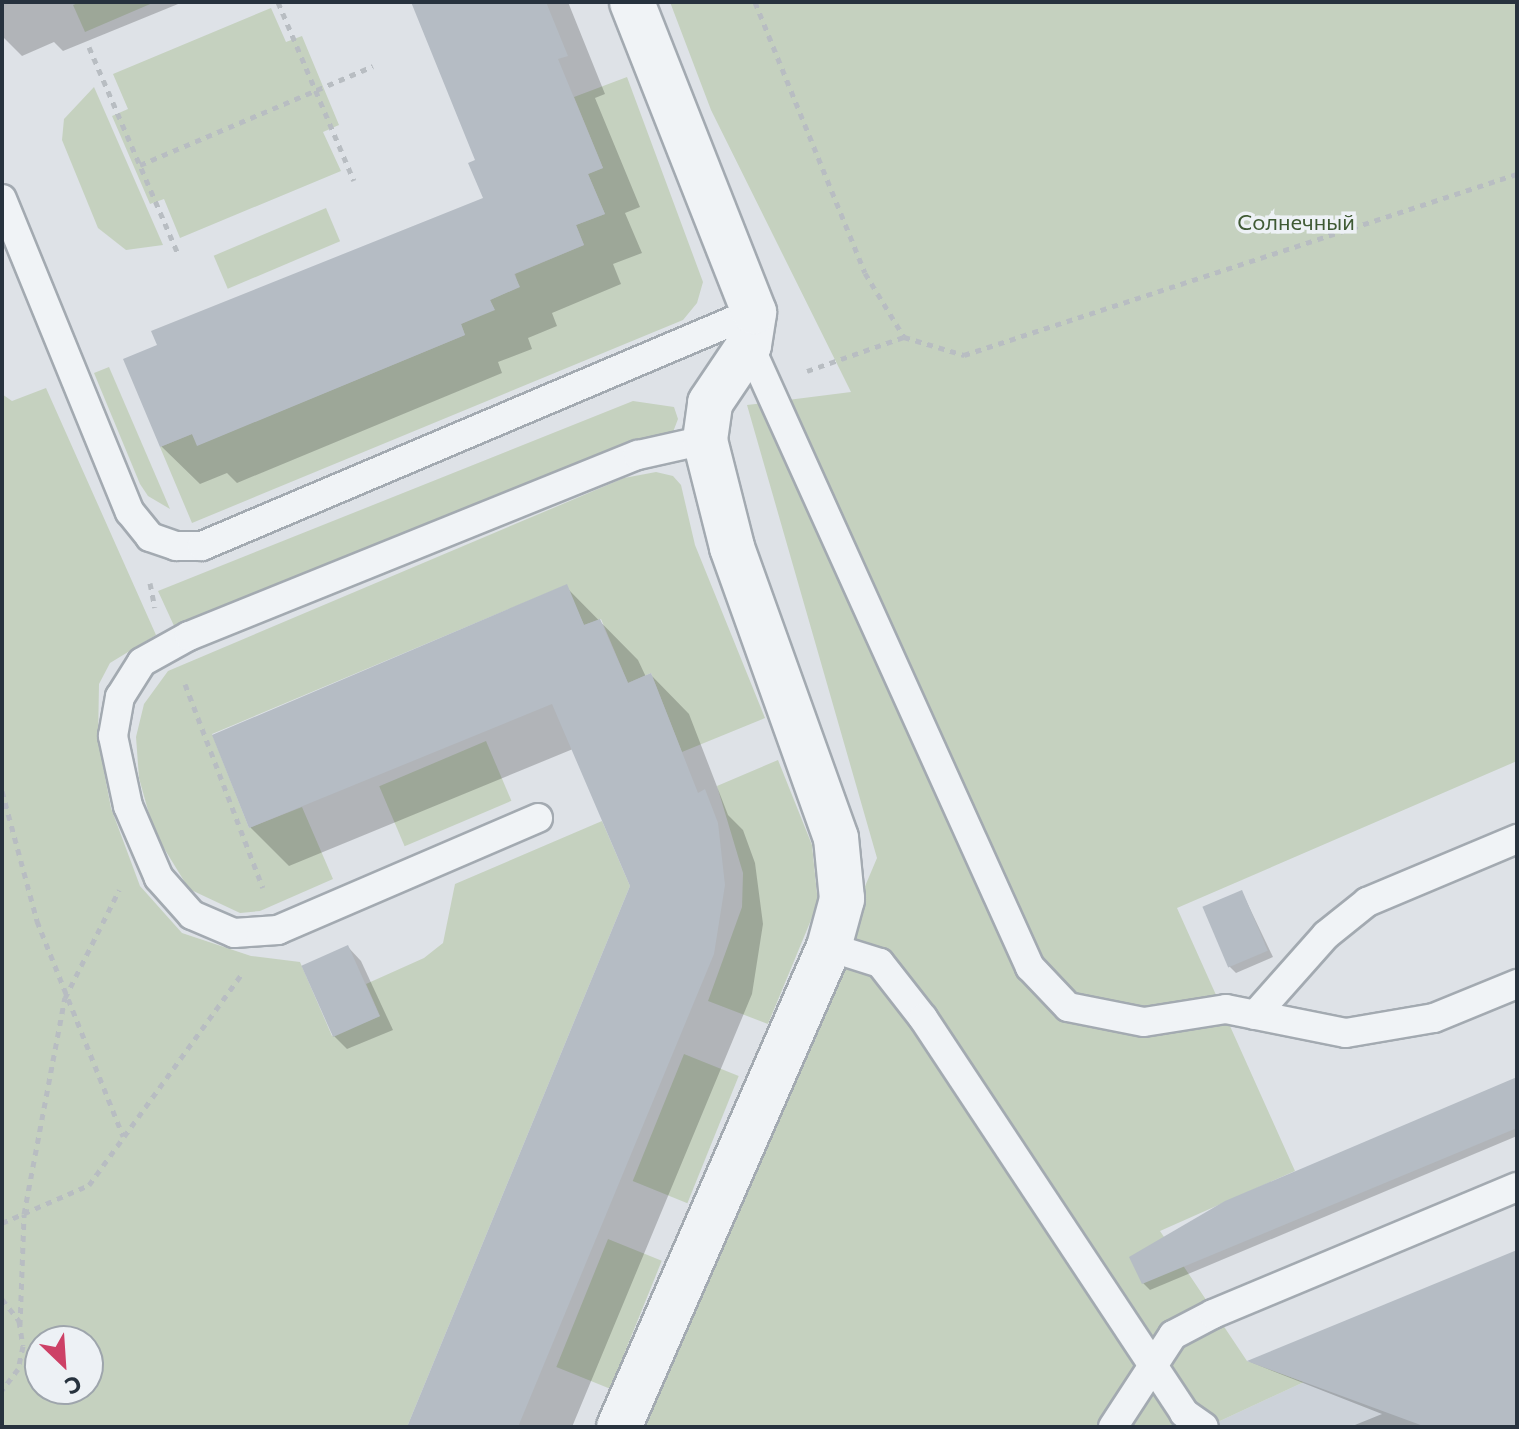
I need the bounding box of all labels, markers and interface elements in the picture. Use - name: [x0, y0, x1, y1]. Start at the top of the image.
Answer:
- park label: Солнечный: [1237, 209, 1355, 235]
- north arrow: [24, 1325, 104, 1405]
- text: С: [61, 1370, 86, 1401]

